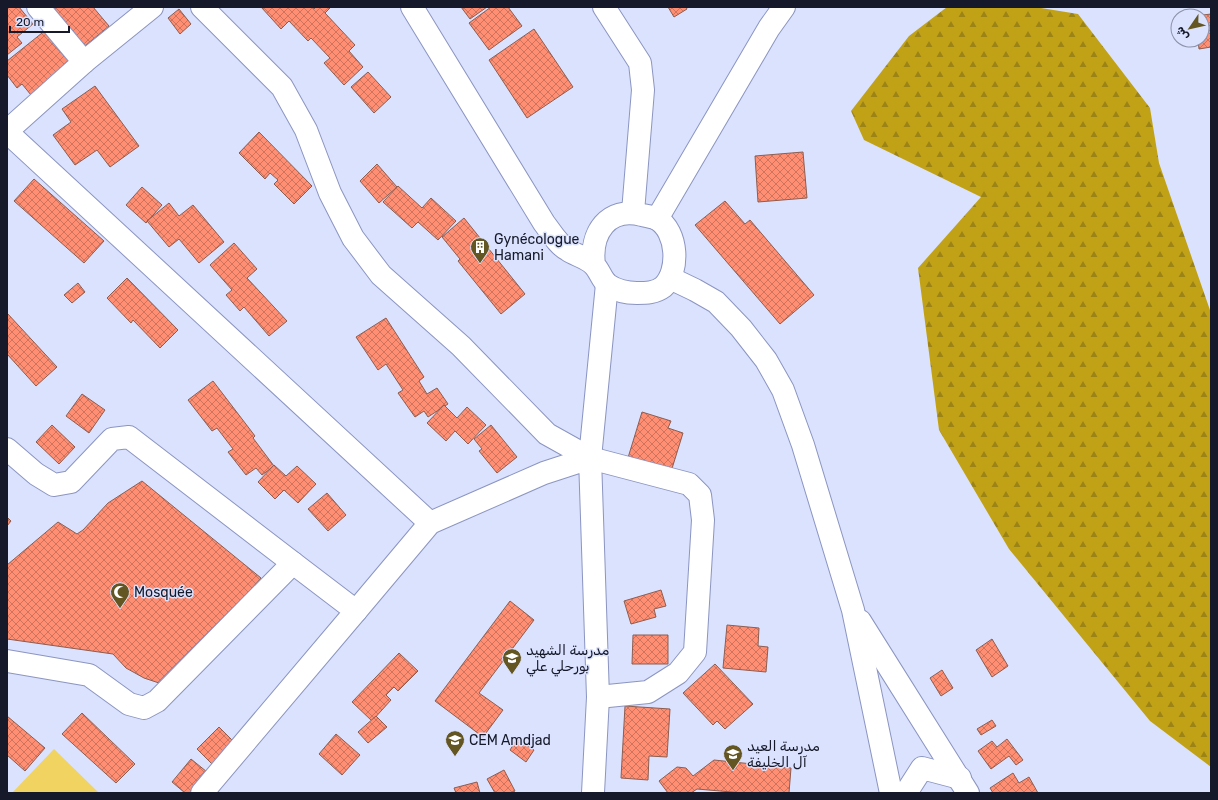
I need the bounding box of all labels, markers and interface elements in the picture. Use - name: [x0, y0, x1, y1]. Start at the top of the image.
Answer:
- scale bar: [10, 8, 69, 34]
- north arrow: [1170, 8, 1210, 48]
- text: 20 m: [16, 15, 44, 29]
- text: ش: [1173, 24, 1191, 43]
- place label: Gynécologue Hamani: [494, 231, 580, 264]
- building icon: Gynécologue Hamani: [469, 236, 491, 264]
- mosque icon: Mosquée: [109, 581, 131, 609]
- place label: Mosquée: [134, 584, 193, 601]
- place label: مدرسة الشهيد بورحلي علي: [526, 642, 609, 677]
- school or university icon: مدرسة الشهيد بورحلي علي: [501, 647, 523, 675]
- school or university icon: CEM Amdjad: [444, 729, 466, 757]
- place label: CEM Amdjad: [469, 732, 551, 749]
- place label: مدرسة العيد آل الخليفة: [747, 738, 820, 771]
- school or university icon: مدرسة العيد آل الخليفة: [722, 743, 744, 771]

